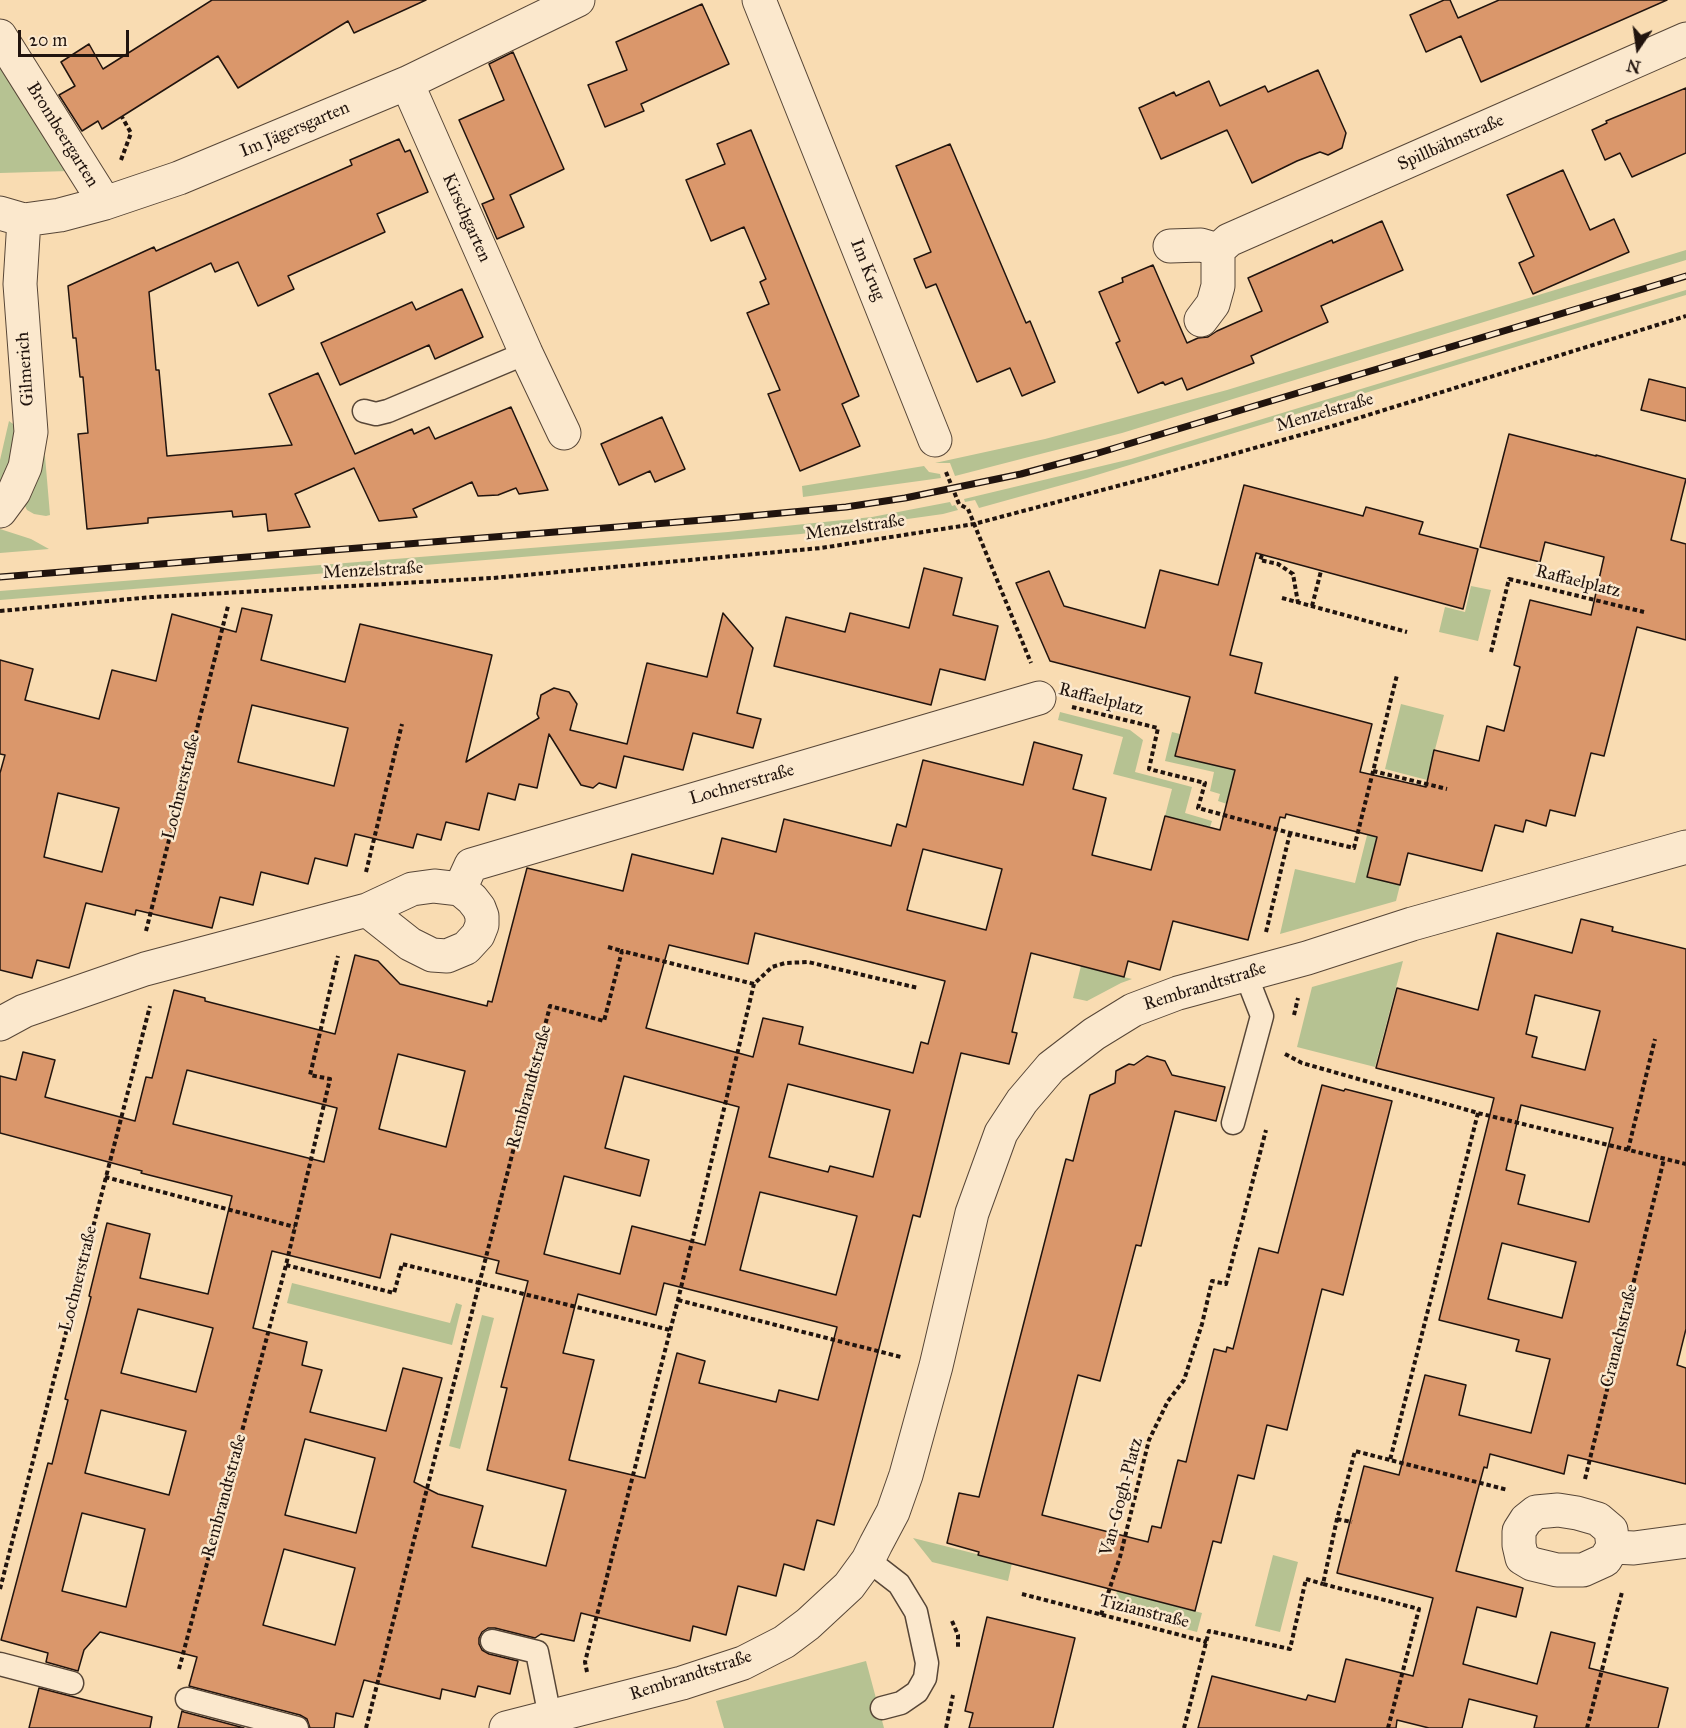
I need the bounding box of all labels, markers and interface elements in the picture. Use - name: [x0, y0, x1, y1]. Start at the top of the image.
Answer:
- scale bar: [21, 18, 132, 56]
- north arrow: [1608, 18, 1668, 78]
- text: 20 m: [29, 29, 67, 51]
- text: N: [1625, 55, 1643, 77]
- street label: Brombeergarten: [21, 79, 103, 191]
- street label: Im Jägersgarten: [237, 97, 353, 163]
- street label: Spillbähnstraße: [1394, 110, 1508, 176]
- street label: Kirschgarten: [437, 170, 495, 266]
- street label: Im Krug: [845, 236, 889, 304]
- street label: Gilmerich: [13, 331, 39, 407]
- street label: Menzelstraße: [1274, 389, 1376, 437]
- street label: Menzelstraße: [804, 510, 906, 546]
- street label: Menzelstraße: [322, 558, 424, 584]
- street label: Raffaelplatz: [1533, 561, 1623, 603]
- street label: Raffaelplatz: [1056, 679, 1146, 721]
- street label: Lochnerstraße: [158, 732, 206, 842]
- street label: Lochnerstraße: [687, 760, 797, 810]
- street label: Rembrandtstraße: [1141, 958, 1269, 1016]
- street label: Rembrandtstraße: [503, 1023, 557, 1151]
- street label: Lochnerstraße: [55, 1224, 103, 1334]
- street label: Cranachstraße: [1597, 1282, 1643, 1390]
- street label: Rembrandtstraße: [198, 1432, 252, 1560]
- street label: Van-Gogh-Platz: [1096, 1436, 1148, 1558]
- street label: Tizianstraße: [1097, 1590, 1191, 1634]
- street label: Rembrandtstraße: [627, 1646, 755, 1706]

